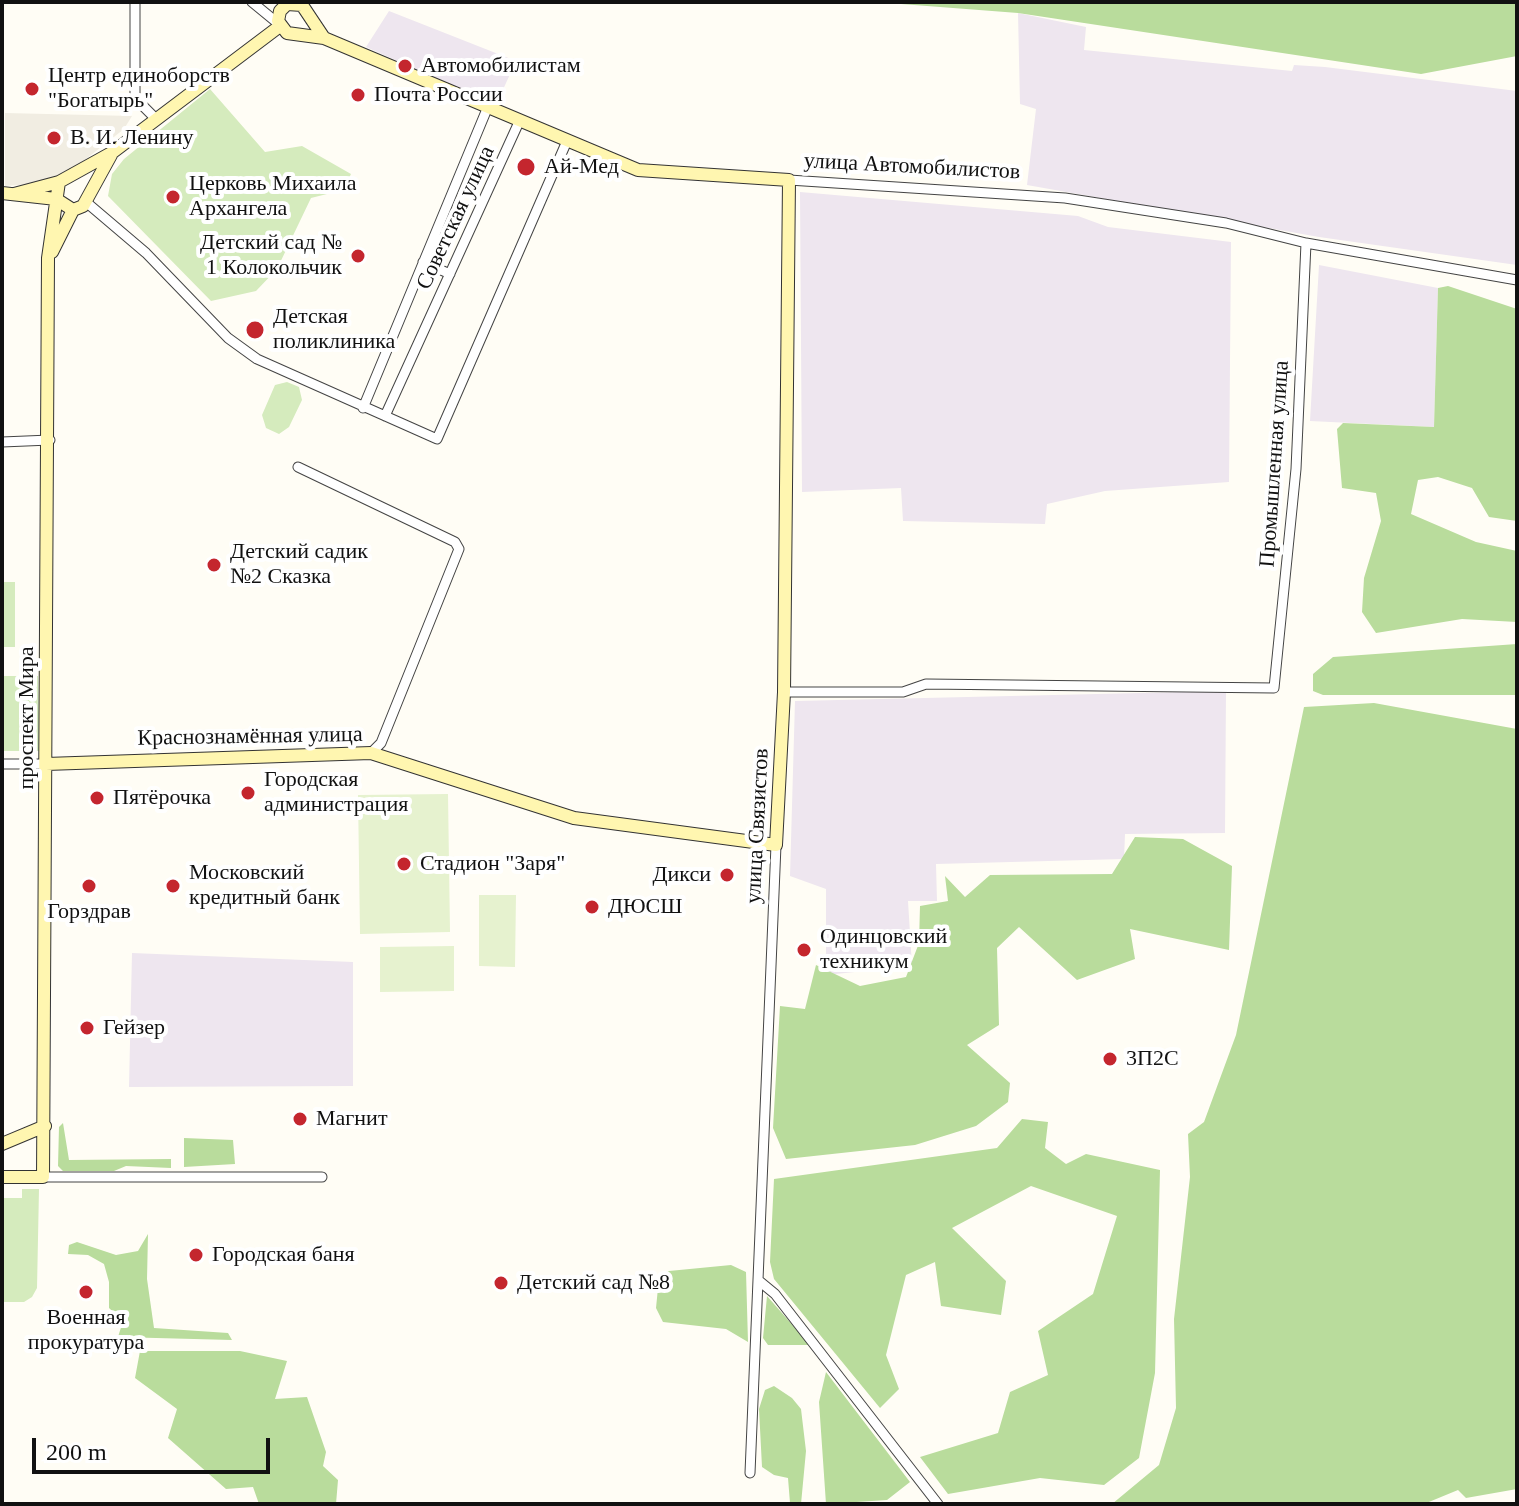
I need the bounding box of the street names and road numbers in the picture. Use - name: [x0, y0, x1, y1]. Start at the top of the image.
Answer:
- street label: Советская улица: [411, 142, 501, 294]
- street label: улица Автомобилистов: [803, 148, 1021, 186]
- street label: Промышленная улица: [1255, 360, 1295, 568]
- street label: проспект Мира: [14, 646, 40, 790]
- street label: Краснознамённая улица: [137, 722, 363, 752]
- street label: улица Связистов: [741, 748, 775, 904]

